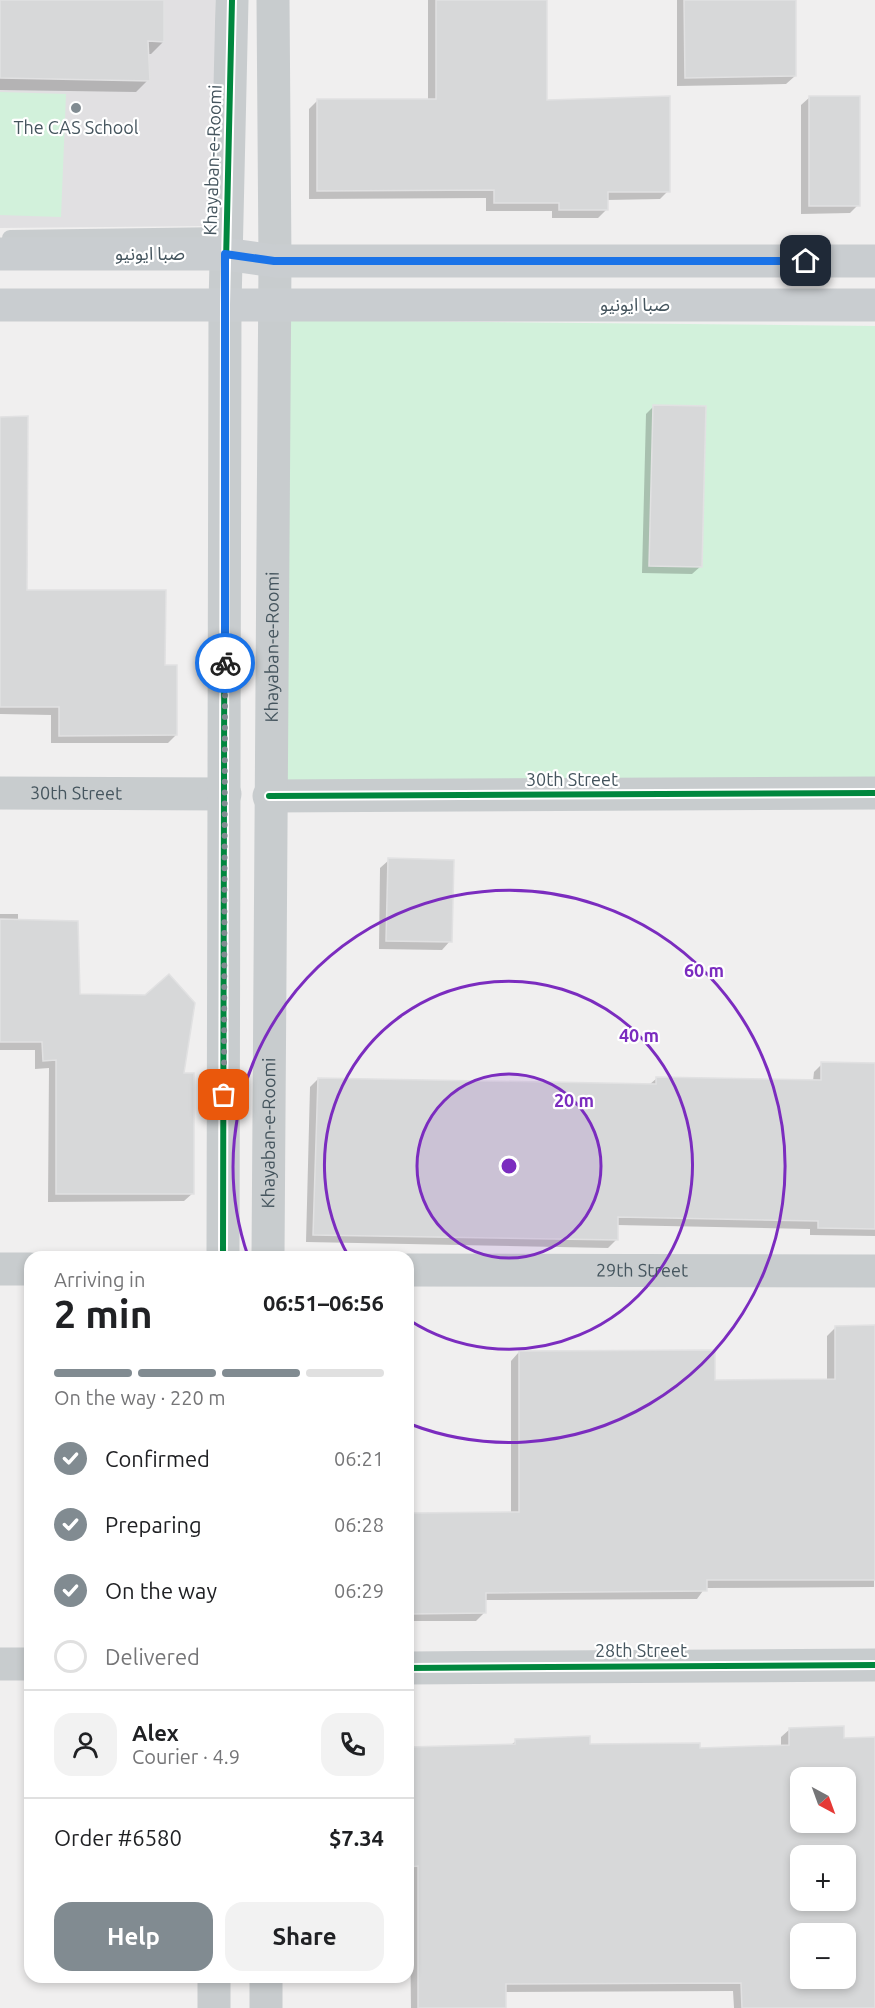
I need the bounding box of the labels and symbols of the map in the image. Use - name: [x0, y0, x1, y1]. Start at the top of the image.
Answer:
- street label: Khayaban-e-Roomi: [199, 84, 225, 236]
- marker: The CAS School: [69, 101, 83, 115]
- place label: The CAS School: [13, 117, 139, 137]
- pin: [780, 235, 831, 286]
- street label: صبا ایونیو: [115, 243, 185, 265]
- street label: صبا ایونیو: [600, 294, 670, 316]
- street label: Khayaban-e-Roomi: [261, 571, 282, 723]
- courier: [195, 633, 255, 693]
- street label: 30th Street: [526, 769, 618, 789]
- street label: 30th Street: [30, 782, 122, 803]
- text: 60 m: [684, 960, 724, 980]
- text: 40 m: [619, 1025, 659, 1045]
- street label: Khayaban-e-Roomi: [257, 1057, 278, 1209]
- pin: [198, 1069, 249, 1120]
- text: 20 m: [554, 1090, 594, 1110]
- centre of rings: [499, 1156, 519, 1176]
- street label: 29th Street: [596, 1259, 688, 1280]
- street label: 28th Street: [595, 1640, 687, 1660]
- north arrow: [790, 1767, 856, 1833]

